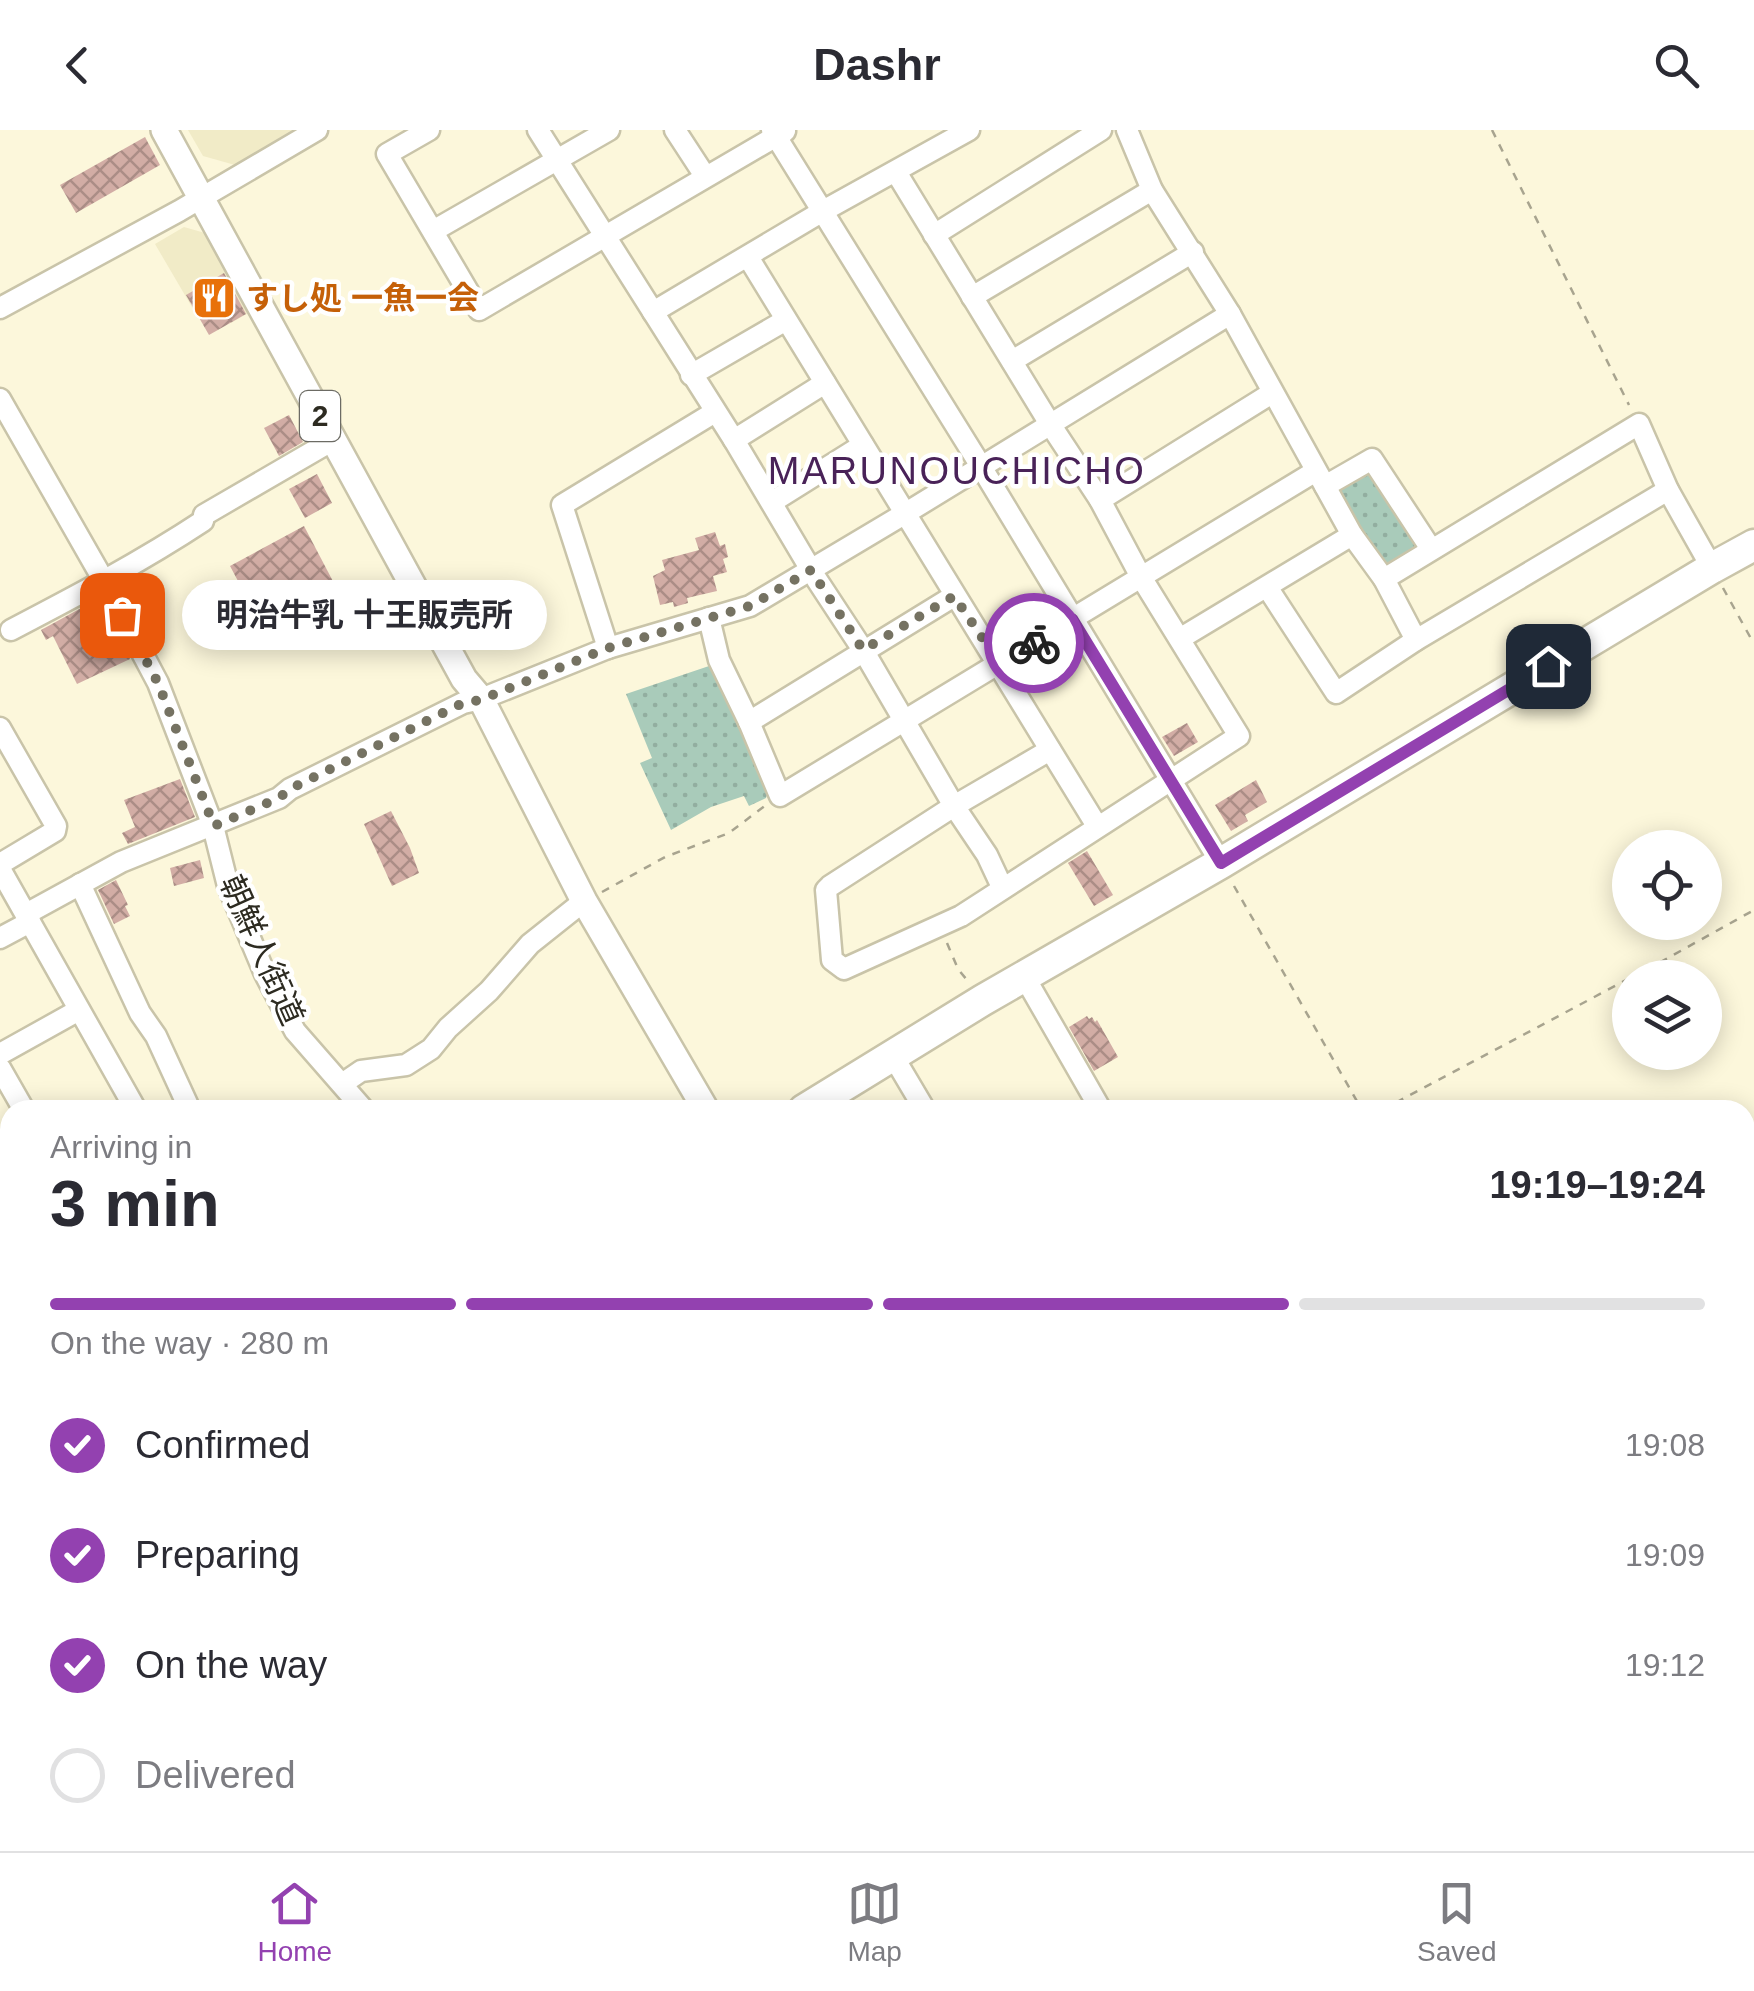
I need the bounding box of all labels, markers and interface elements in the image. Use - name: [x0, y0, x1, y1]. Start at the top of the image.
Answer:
- icon: back: [50, 38, 105, 93]
- icon: search: [1649, 38, 1704, 93]
- text: Dashr: [813, 39, 941, 90]
- restaurant icon: すし処 一魚一会: [191, 275, 237, 321]
- place label: すし処 一魚一会: [246, 280, 479, 316]
- road number: 2: [300, 391, 340, 441]
- district label: MARUNOUCHICHO: [768, 450, 1146, 492]
- pin: [80, 573, 165, 658]
- callout: 明治牛乳 十王販売所: [182, 580, 547, 650]
- icon: bag: [95, 588, 150, 643]
- courier: [984, 593, 1084, 693]
- text: 明治牛乳 十王販売所: [216, 597, 513, 633]
- icon: bike: [1007, 616, 1062, 671]
- pin: [1506, 624, 1591, 709]
- icon: home: [1521, 639, 1576, 694]
- map controls: [1612, 830, 1722, 1070]
- button: locate: [1612, 830, 1722, 940]
- street label: 朝鮮人街道: [213, 870, 311, 1030]
- button: layers: [1612, 960, 1722, 1070]
- text: Arriving in: [50, 1129, 192, 1165]
- text: 19:19–19:24: [1489, 1164, 1705, 1206]
- text: 3 min: [50, 1167, 220, 1240]
- text: On the way · 280 m: [50, 1325, 329, 1361]
- icon: check: [50, 1418, 105, 1473]
- text: Confirmed: [135, 1424, 310, 1466]
- text: 19:08: [1625, 1427, 1705, 1463]
- icon: check: [50, 1528, 105, 1583]
- text: Preparing: [135, 1534, 300, 1576]
- text: 19:09: [1625, 1537, 1705, 1573]
- icon: check: [50, 1638, 105, 1693]
- text: On the way: [135, 1644, 327, 1686]
- text: 19:12: [1625, 1647, 1705, 1683]
- text: Delivered: [135, 1754, 296, 1796]
- tab: Home: [257, 1876, 332, 1968]
- tab: Map: [847, 1876, 902, 1968]
- tab: Saved: [1417, 1876, 1496, 1968]

